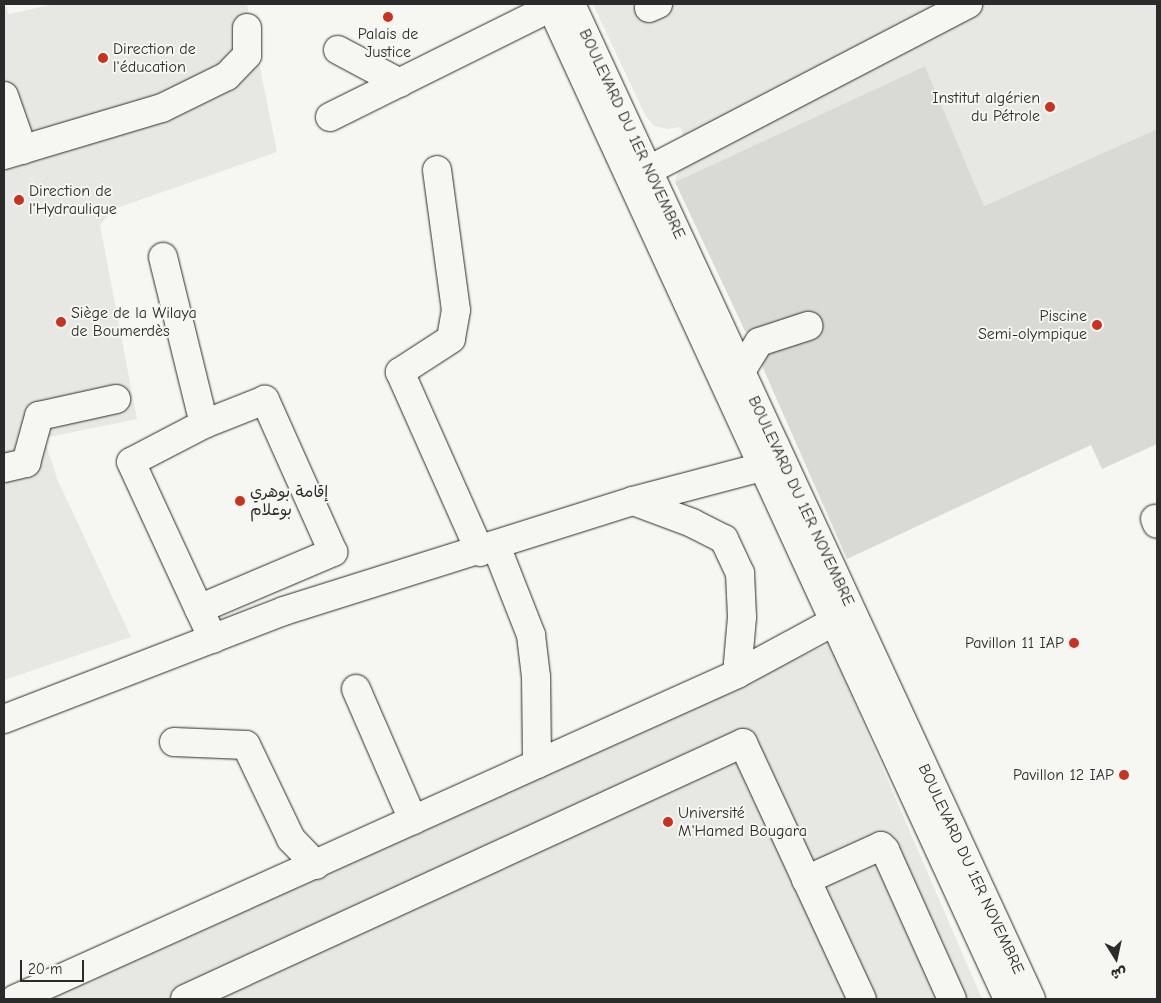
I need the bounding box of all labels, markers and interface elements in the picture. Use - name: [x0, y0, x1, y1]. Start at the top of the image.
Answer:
- marker: Palais de Justice: [382, 11, 394, 23]
- place label: Palais de Justice: [358, 24, 418, 62]
- street label: BOULEVARD DU 1ER NOVEMBRE: [575, 26, 689, 242]
- place label: Direction de l'éducation: [113, 39, 196, 77]
- marker: Direction de l'éducation: [97, 52, 109, 64]
- place label: Institut algérien du Pétrole: [932, 88, 1040, 126]
- marker: Institut algérien du Pétrole: [1044, 101, 1056, 113]
- place label: Direction de l'Hydraulique: [29, 181, 117, 219]
- marker: Direction de l'Hydraulique: [13, 194, 25, 206]
- place label: Siège de la Wilaya de Boumerdès: [71, 303, 197, 341]
- place label: Piscine Semi-olympique: [978, 306, 1087, 344]
- marker: Siège de la Wilaya de Boumerdès: [55, 316, 67, 328]
- marker: Piscine Semi-olympique: [1091, 319, 1103, 331]
- street label: BOULEVARD DU 1ER NOVEMBRE: [744, 393, 858, 609]
- place label: إقامة بوهري بوعلام: [250, 482, 328, 520]
- marker: إقامة بوهري بوعلام: [234, 495, 246, 507]
- place label: Pavillon 11 IAP: [965, 633, 1064, 653]
- marker: Pavillon 11 IAP: [1068, 637, 1080, 649]
- street label: BOULEVARD DU 1ER NOVEMBRE: [914, 761, 1028, 977]
- place label: Pavillon 12 IAP: [1013, 765, 1114, 785]
- marker: Pavillon 12 IAP: [1118, 769, 1130, 781]
- place label: Université M'Hamed Bougara: [678, 803, 807, 841]
- marker: Université M'Hamed Bougara: [662, 816, 674, 828]
- north arrow: [1091, 933, 1141, 983]
- scale bar: [22, 950, 86, 982]
- text: 20 m: [28, 960, 62, 978]
- text: ش: [1110, 964, 1128, 983]

